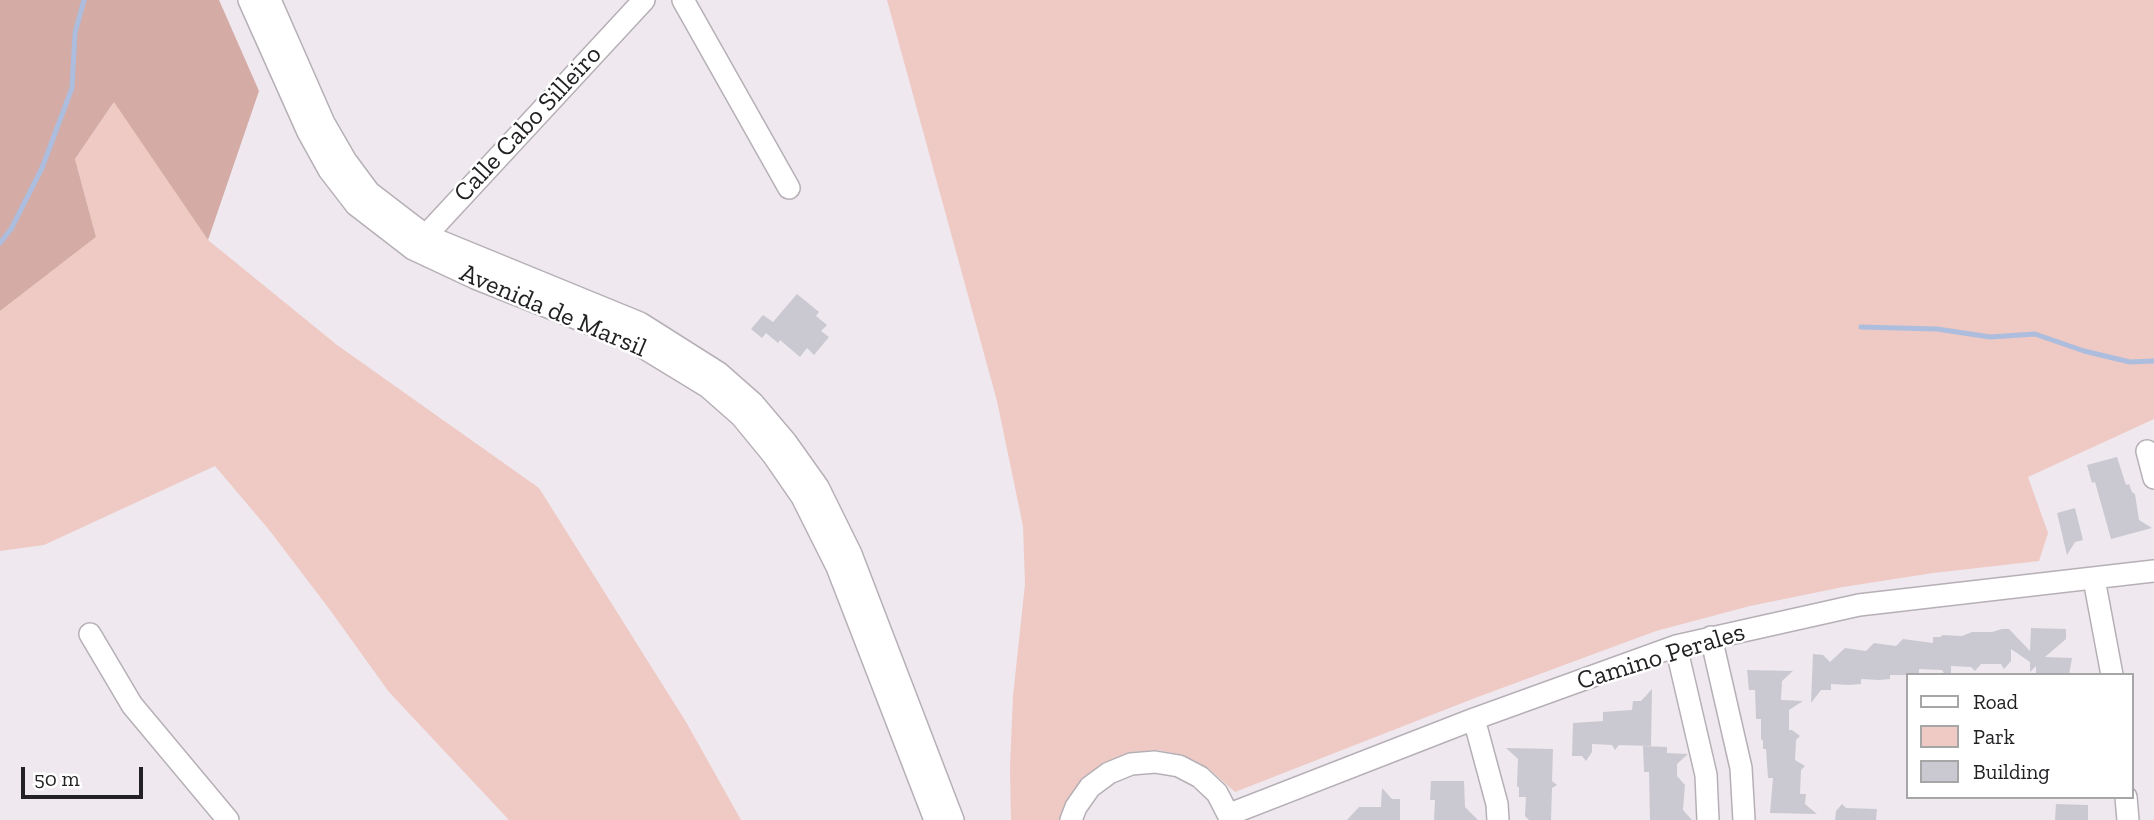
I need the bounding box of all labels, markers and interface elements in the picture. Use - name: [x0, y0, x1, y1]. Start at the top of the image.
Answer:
- street label: Calle Cabo Silleiro: [448, 39, 608, 209]
- street label: Avenida de Marsil: [455, 258, 651, 364]
- street label: Camino Perales: [1573, 617, 1749, 697]
- legend: [1906, 673, 2133, 799]
- text: Road: [1973, 689, 2018, 714]
- text: Park: [1973, 724, 2015, 749]
- scale bar: [24, 754, 147, 798]
- text: Building: [1973, 759, 2050, 784]
- text: 50 m: [34, 766, 80, 791]

